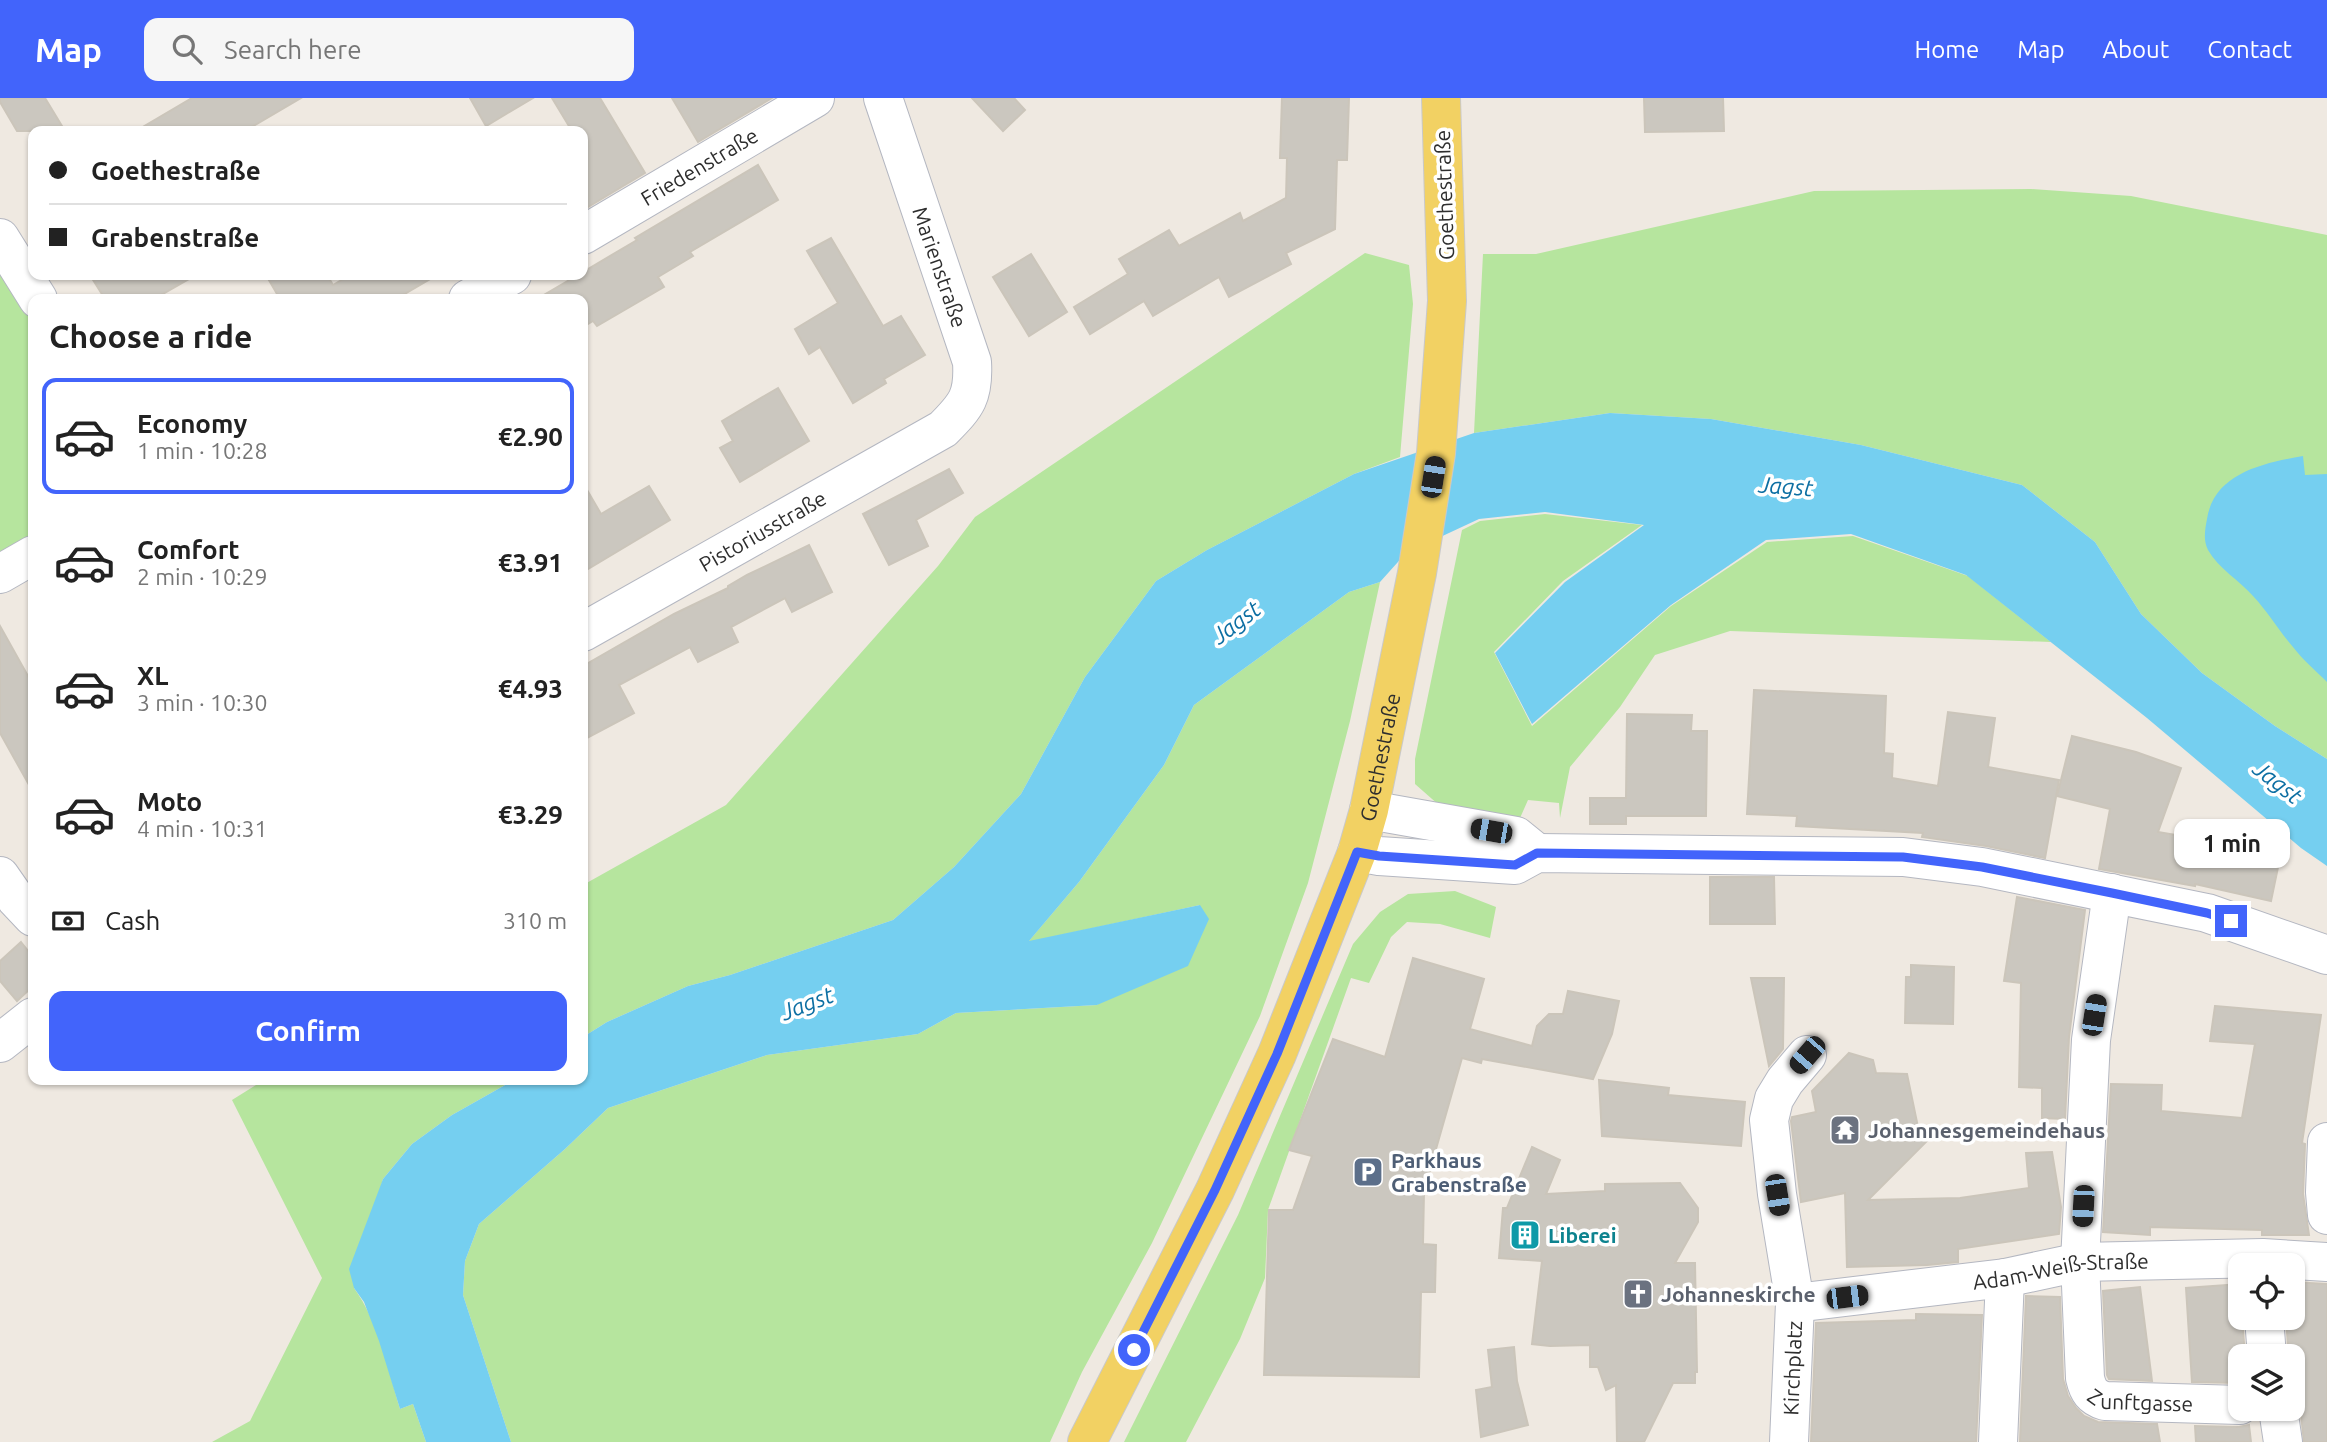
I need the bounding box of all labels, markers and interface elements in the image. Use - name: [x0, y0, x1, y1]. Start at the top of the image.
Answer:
- search box: [144, 18, 634, 81]
- icon: search: [168, 30, 206, 68]
- text: Map: [35, 31, 102, 68]
- text: Search here: [224, 35, 362, 64]
- text: Home: [1914, 36, 1979, 63]
- text: Map: [2017, 36, 2064, 63]
- text: About: [2102, 36, 2169, 63]
- text: Contact: [2207, 36, 2292, 63]
- street label: Friedenstraße: [636, 123, 762, 210]
- street label: Goethestraße: [1430, 130, 1458, 260]
- text: Goethestraße: [91, 156, 261, 185]
- street label: Marienstraße: [908, 204, 972, 330]
- text: Grabenstraße: [91, 223, 259, 252]
- text: Choose a ride: [49, 318, 252, 354]
- icon: car: [53, 405, 116, 468]
- text: Economy: [137, 409, 247, 438]
- text: €2.90: [498, 422, 563, 451]
- text: 1 min · 10:28: [137, 438, 268, 463]
- car: [1420, 455, 1447, 499]
- water label: Jagst: [1757, 472, 1815, 500]
- street label: Pistoriusstraße: [695, 486, 830, 576]
- icon: car: [53, 531, 116, 594]
- text: Comfort: [137, 535, 240, 564]
- text: €3.91: [498, 548, 563, 577]
- text: 2 min · 10:29: [137, 564, 268, 589]
- water label: Jagst: [1206, 595, 1266, 649]
- icon: car: [53, 657, 116, 720]
- text: XL: [137, 661, 168, 690]
- text: €4.93: [498, 674, 563, 703]
- text: 3 min · 10:30: [137, 690, 268, 715]
- street label: Goethestraße: [1354, 691, 1404, 824]
- water label: Jagst: [2248, 755, 2308, 809]
- icon: car: [53, 783, 116, 846]
- text: Moto: [137, 787, 202, 816]
- text: €3.29: [498, 800, 563, 829]
- text: 4 min · 10:31: [137, 816, 268, 841]
- car: [1469, 817, 1514, 845]
- callout: 1 min: [2173, 820, 2289, 868]
- text: 1 min: [2203, 831, 2261, 856]
- icon: cash: [49, 902, 87, 940]
- route end: [2215, 905, 2247, 937]
- text: Cash: [105, 906, 160, 935]
- text: 310 m: [503, 908, 567, 933]
- water label: Jagst: [776, 981, 838, 1025]
- button: Confirm: [49, 991, 567, 1071]
- car: [2081, 993, 2108, 1037]
- car: [1786, 1032, 1829, 1078]
- temple icon: Johannesgemeindehaus: [1828, 1113, 1862, 1147]
- place label: Johannesgemeindehaus: [1868, 1118, 2105, 1142]
- place label: Parkhaus Grabenstraße: [1391, 1148, 1527, 1196]
- parking icon: Parkhaus Grabenstraße: [1351, 1155, 1385, 1189]
- car: [1764, 1173, 1791, 1217]
- car: [2072, 1184, 2095, 1228]
- building icon: Liberei: [1508, 1218, 1542, 1252]
- place label: Liberei: [1548, 1223, 1616, 1247]
- street label: Adam-Weiß-Straße: [1971, 1249, 2149, 1294]
- map controls: [2228, 1253, 2305, 1421]
- button: locate: [2228, 1253, 2305, 1330]
- church icon: Johanneskirche: [1621, 1277, 1655, 1311]
- place label: Johanneskirche: [1661, 1282, 1816, 1306]
- car: [1825, 1284, 1870, 1310]
- street label: Kirchplatz: [1778, 1320, 1806, 1416]
- route start: [1118, 1334, 1150, 1366]
- button: layers: [2228, 1344, 2305, 1421]
- street label: Zunftgasse: [2083, 1383, 2193, 1416]

